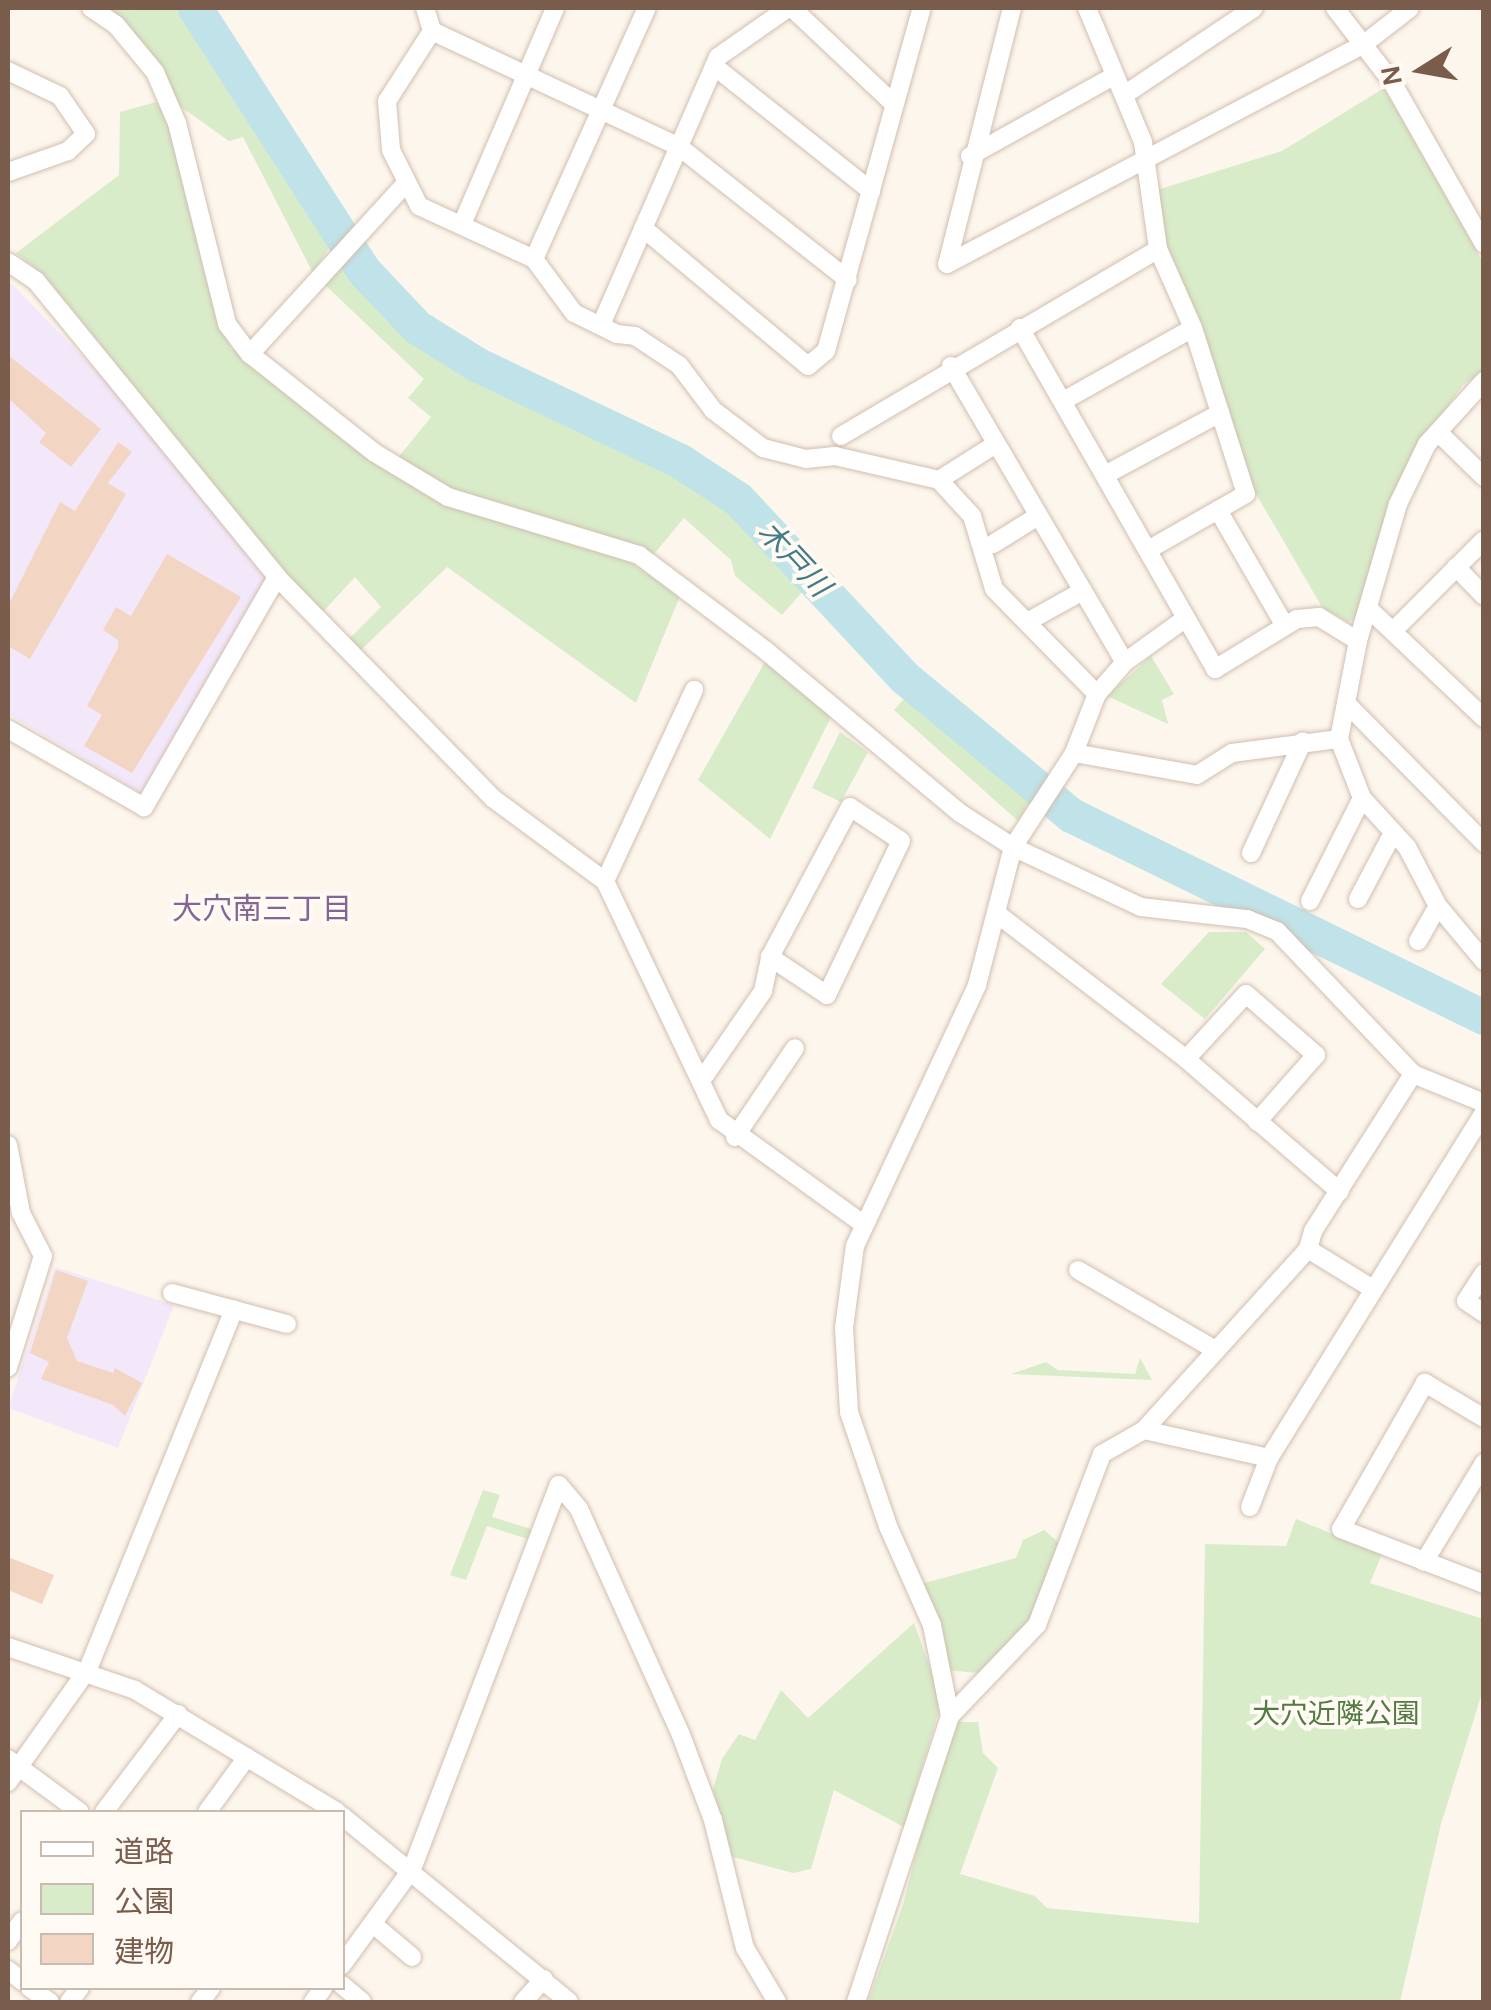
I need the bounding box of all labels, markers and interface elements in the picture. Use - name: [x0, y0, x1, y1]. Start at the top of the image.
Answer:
- north arrow: [1371, 20, 1471, 120]
- text: N: [1373, 63, 1409, 89]
- water label: 木戸川: [750, 514, 838, 604]
- district label: 大穴南三丁目: [172, 891, 352, 927]
- park label: 大穴近隣公園: [1252, 1697, 1420, 1731]
- legend: [20, 1810, 345, 1990]
- text: 道路: [114, 1834, 174, 1870]
- text: 公園: [114, 1884, 174, 1920]
- text: 建物: [114, 1934, 174, 1970]

